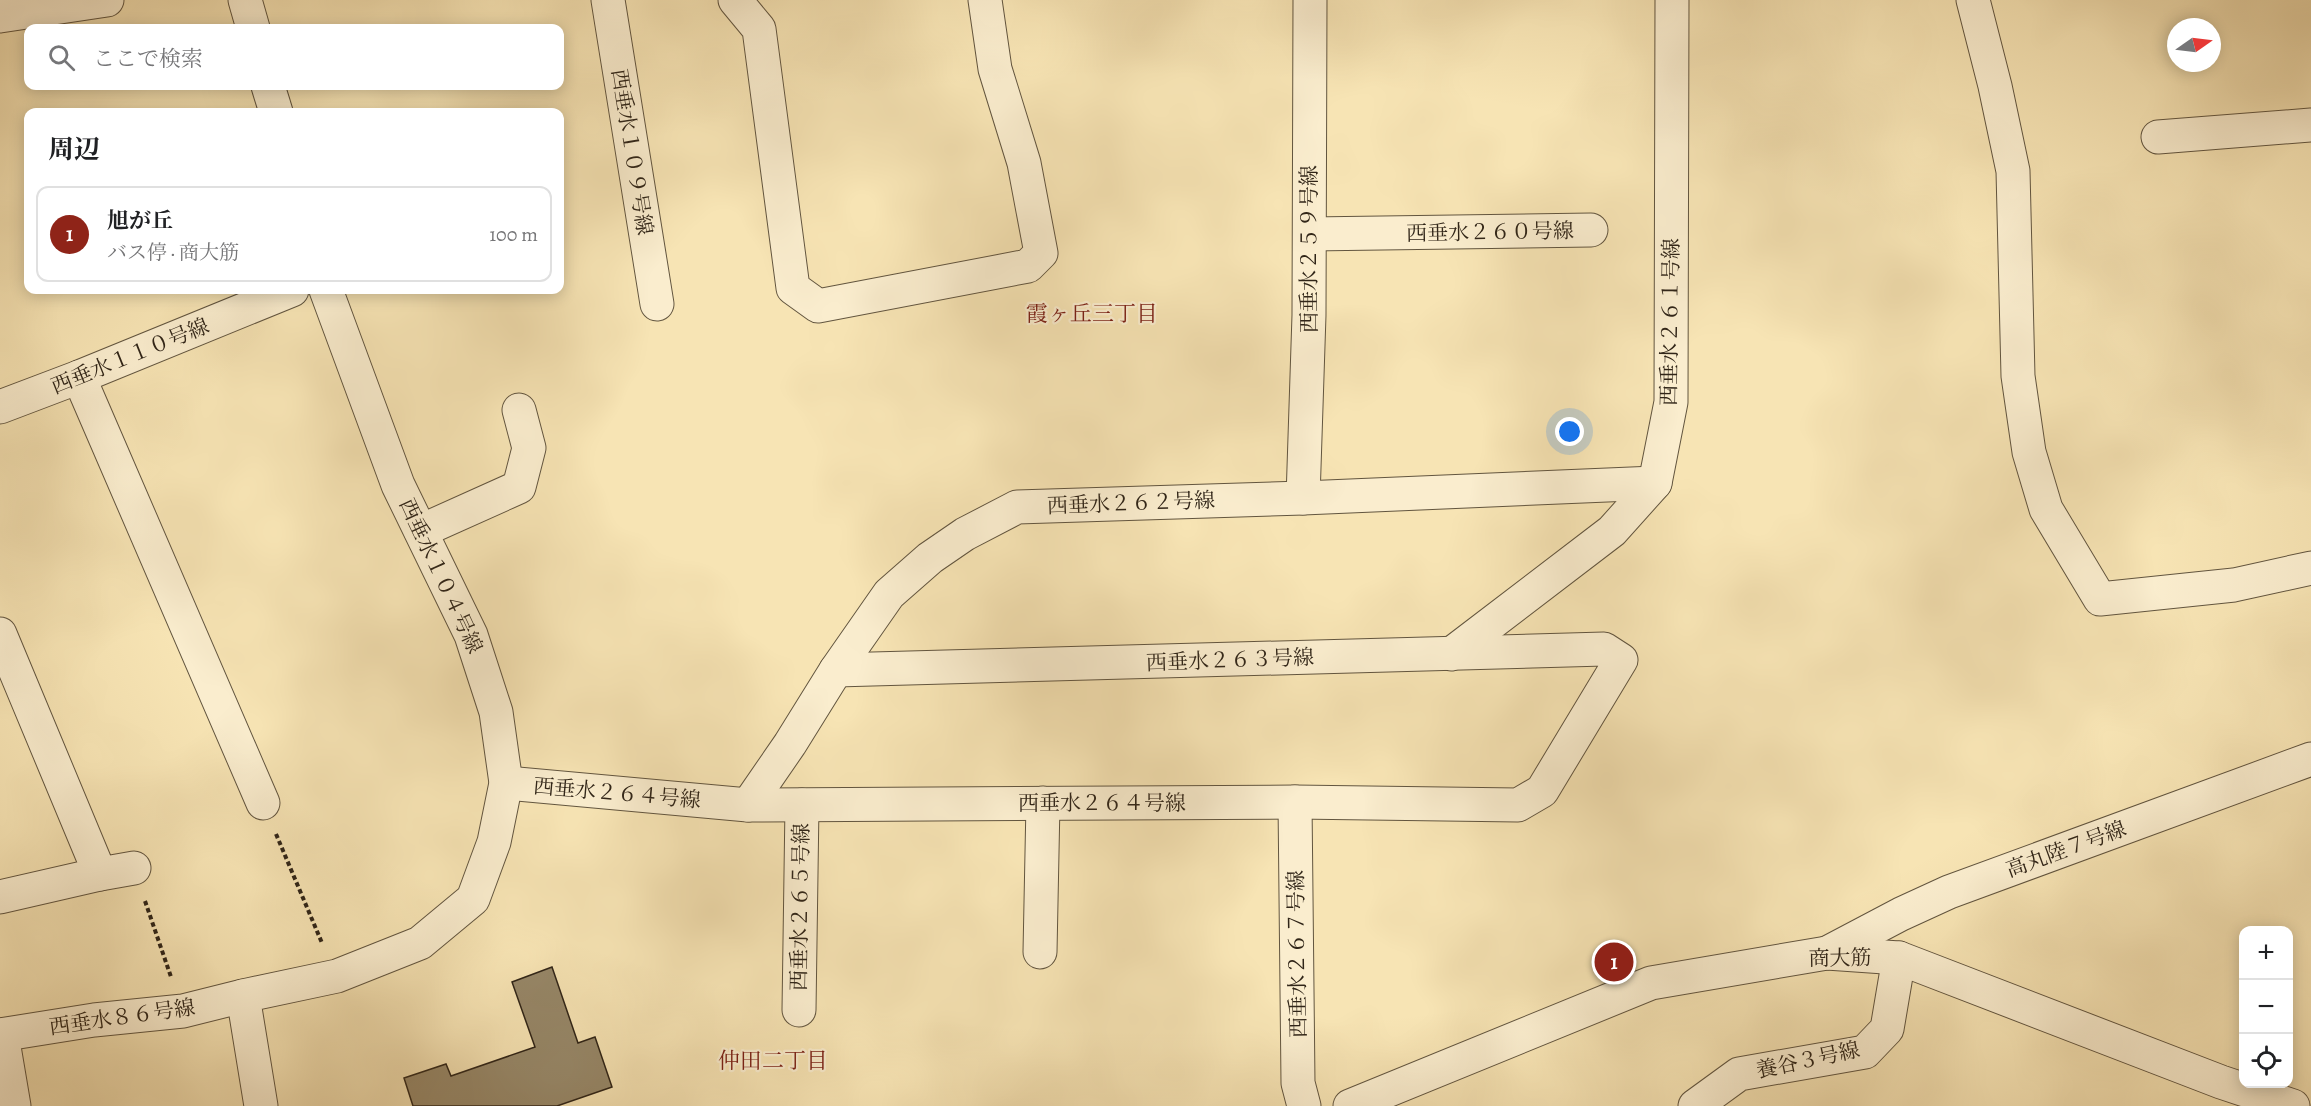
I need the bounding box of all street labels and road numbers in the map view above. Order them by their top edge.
street label: 西垂水１０９号線 [605,67,659,237]
street label: 西垂水２５９号線 [1295,165,1323,333]
street label: 西垂水２６０号線 [1406,217,1574,247]
street label: 西垂水２６１号線 [1655,238,1685,406]
street label: 西垂水１１０号線 [47,312,213,400]
street label: 西垂水２６２号線 [1047,486,1215,520]
street label: 西垂水１０４号線 [393,494,489,658]
street label: 西垂水２６３号線 [1146,643,1314,677]
street label: 西垂水２６４号線 [532,772,702,814]
street label: 西垂水２６４号線 [1018,789,1186,817]
street label: 高丸陸７号線 [2002,814,2130,884]
street label: 西垂水２６５号線 [785,823,815,991]
street label: 西垂水２６７号線 [1282,870,1312,1038]
street label: 商大筋 [1808,943,1872,973]
street label: 西垂水８６号線 [47,993,197,1041]
street label: 養谷３号線 [1754,1035,1862,1085]

